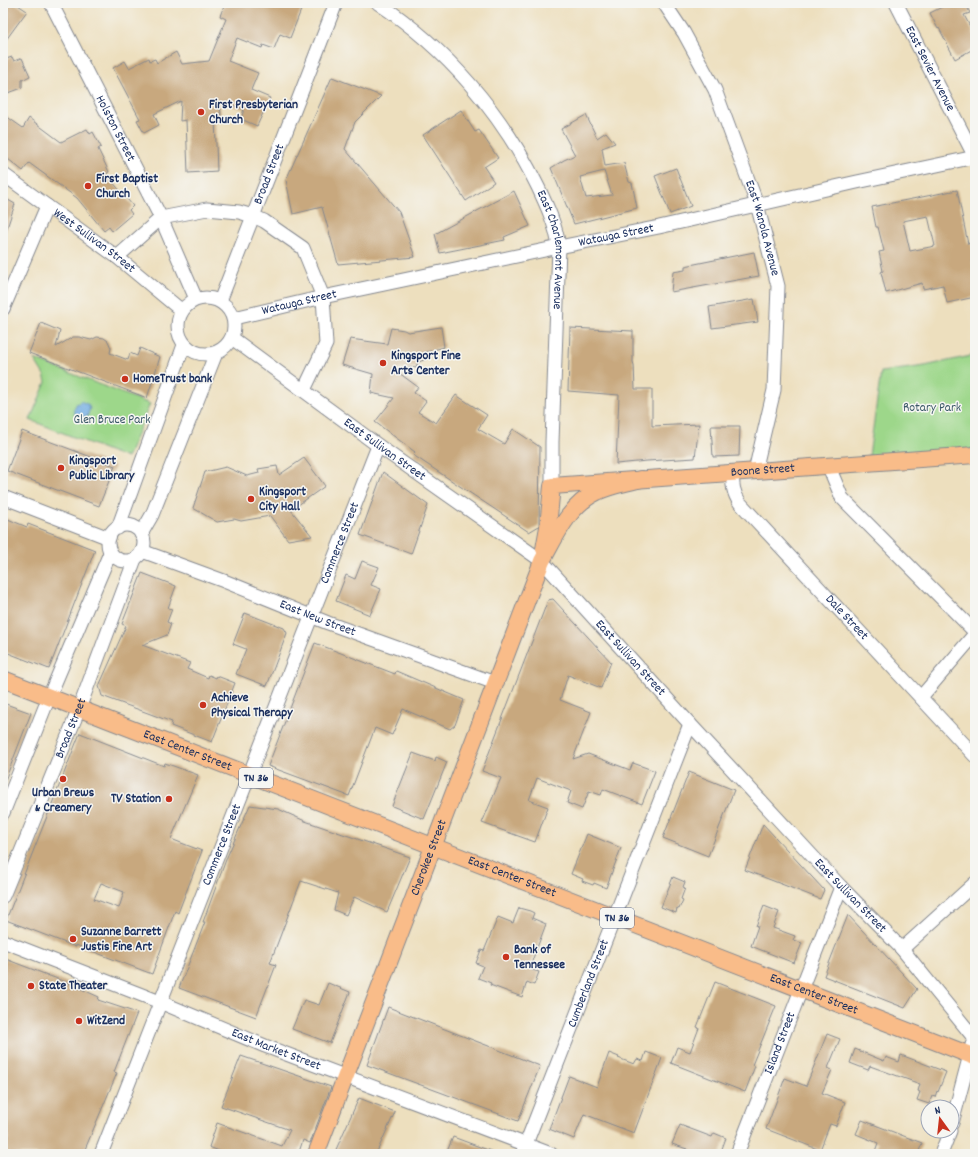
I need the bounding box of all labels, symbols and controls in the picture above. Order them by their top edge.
street label: East Sevier Avenue [900,23,960,115]
street label: Holston Street [90,92,140,165]
place label: First Presbyterian Church [209,96,298,130]
marker: First Presbyterian Church [196,107,206,117]
street label: Broad Street [249,141,290,207]
place label: First Baptist Church [96,170,158,204]
street label: East Wanola Avenue [740,178,785,278]
marker: First Baptist Church [83,181,93,191]
street label: East Charlemont Avenue [531,187,569,310]
street label: West Sullivan Street [49,204,140,278]
street label: Watauga Street [577,219,656,252]
street label: Watauga Street [260,285,339,321]
place label: Kingsport Fine Arts Center [391,347,461,381]
marker: Kingsport Fine Arts Center [378,358,388,368]
place label: HomeTrust bank [133,370,213,389]
marker: HomeTrust bank [120,374,130,384]
park label: Rotary Park [903,399,961,418]
park label: Glen Bruce Park [73,411,151,430]
street label: East Sullivan Street [339,413,430,486]
place label: Kingsport Public Library [69,452,135,486]
street label: Boone Street [730,459,796,482]
marker: Kingsport Public Library [56,463,66,473]
place label: Kingsport City Hall [259,483,306,517]
marker: Kingsport City Hall [246,494,256,504]
street label: Commerce Street [315,499,365,587]
street label: Dale Street [820,591,873,645]
street label: East New Street [276,595,358,642]
street label: East Sullivan Street [590,616,670,701]
place label: Achieve Physical Therapy [211,689,293,723]
street label: Broad Street [50,695,92,761]
marker: Achieve Physical Therapy [198,700,208,710]
street label: East Center Street [141,725,235,777]
road number: TN 36 [239,768,273,788]
marker: Urban Brews & Creamery [58,774,68,784]
place label: Urban Brews & Creamery [32,784,95,818]
place label: TV Station [111,790,161,809]
marker: TV Station [164,794,174,804]
street label: Commerce Street [197,801,247,888]
street label: Cherokee Street [406,817,452,899]
street label: East Center Street [465,851,559,903]
street label: East Sullivan Street [810,854,891,938]
road number: TN 36 [600,908,634,928]
place label: Suzanne Barrett Justis Fine Art [81,923,162,957]
marker: Suzanne Barrett Justis Fine Art [68,934,78,944]
street label: Cumberland Street [563,937,614,1030]
place label: Bank of Tennessee [514,941,565,975]
marker: Bank of Tennessee [501,952,511,962]
street label: East Center Street [767,969,861,1020]
place label: State Theater [39,977,109,996]
marker: State Theater [26,981,36,991]
street label: Island Street [759,1009,801,1077]
place label: WitZend [87,1012,125,1031]
marker: WitZend [74,1016,84,1026]
street label: East Market Street [229,1024,324,1076]
north arrow [920,1099,960,1139]
text: N [933,1103,943,1120]

